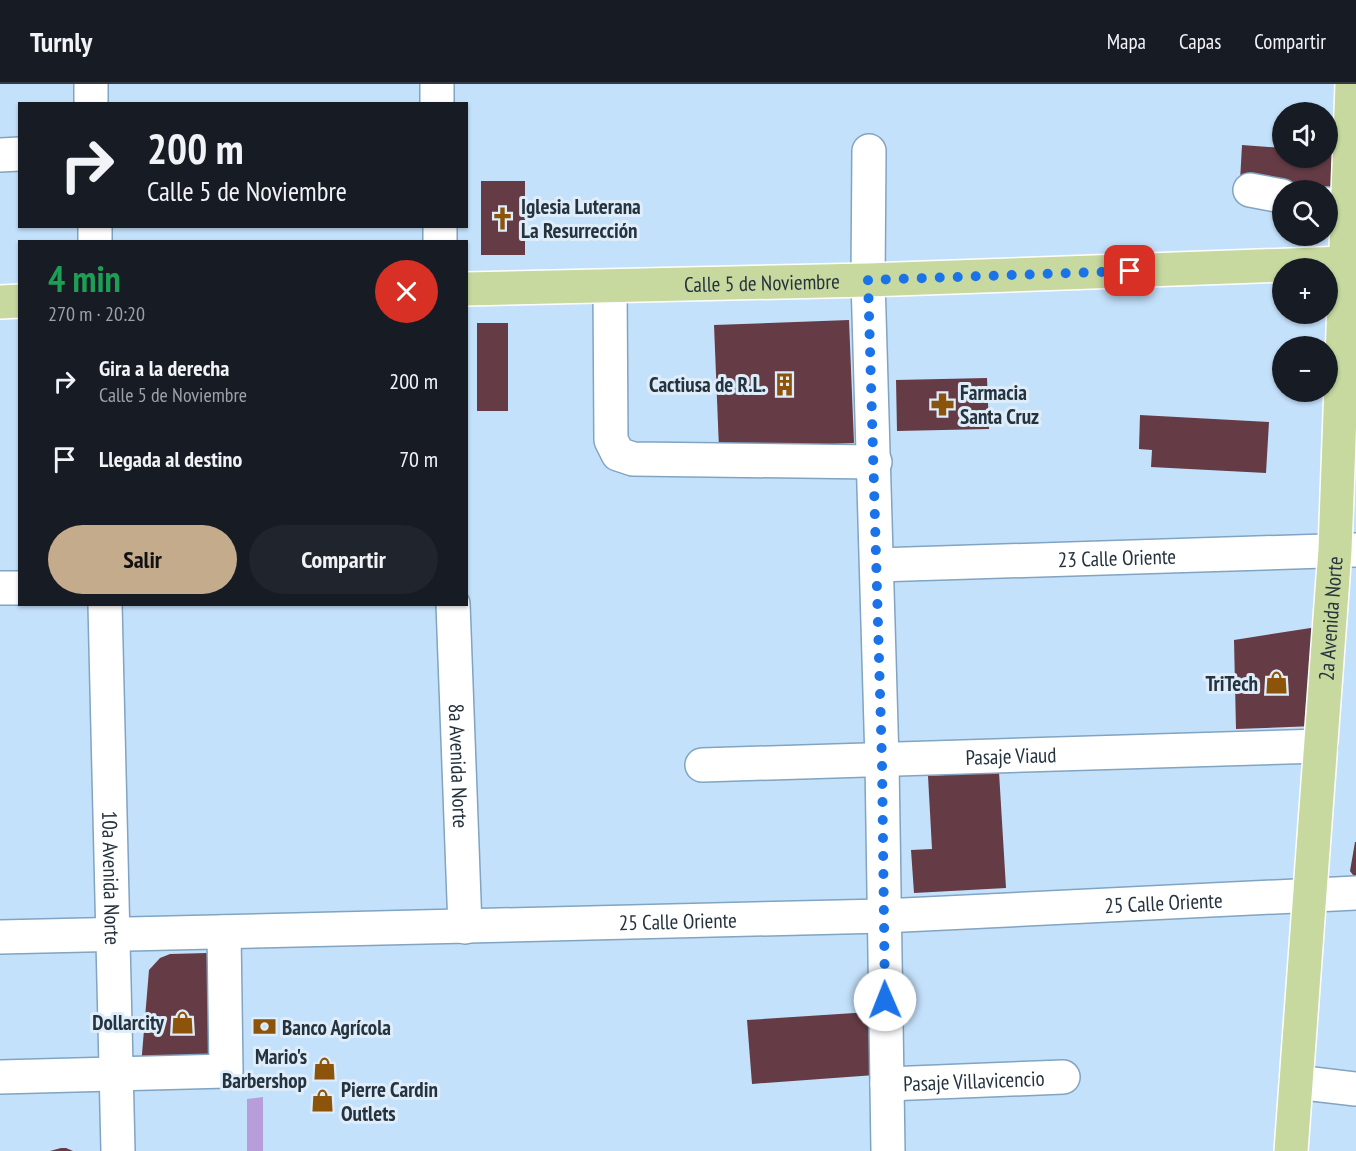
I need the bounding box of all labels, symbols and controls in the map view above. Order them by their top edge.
text: Turnly [30,23,92,60]
text: Mapa [1107,28,1146,55]
text: Capas [1179,28,1221,55]
text: Compartir [1254,28,1326,55]
map controls [1272,102,1338,402]
button: sound [1272,102,1338,168]
text: 200 m [147,121,244,176]
icon: right [48,126,126,204]
text: Calle 5 de Noviembre [147,174,347,208]
button: search [1272,180,1338,246]
place label: Iglesia Luterana La Resurrección [521,193,641,244]
church icon: Iglesia Luterana La Resurrección [490,205,516,231]
pin [1104,245,1155,296]
icon: arrive [1113,254,1146,287]
text: 4 min [48,255,121,302]
button: + [1272,258,1338,324]
button: close [375,260,438,323]
street label: Calle 5 de Noviembre [684,267,840,298]
text: 270 m · 20:20 [48,301,145,327]
button: − [1272,336,1338,402]
text: Gira a la derecha [99,354,229,382]
icon: right [48,365,81,398]
text: 200 m [389,367,438,395]
place label: Cactiusa de R.L. [649,371,766,398]
building icon: Cactiusa de R.L. [771,371,797,397]
place label: Farmacia Santa Cruz [960,379,1039,430]
text: Calle 5 de Noviembre [99,382,247,408]
pharmacy icon: Farmacia Santa Cruz [929,391,955,417]
icon: arrive [48,443,81,476]
text: Llegada al destino [99,445,242,473]
text: 70 m [399,445,438,473]
button: Salir [48,525,237,594]
button: Compartir [249,525,438,594]
street label: 23 Calle Oriente [1057,542,1176,573]
street label: 2a Avenida Norte [1312,555,1348,682]
place label: TriTech [1205,670,1258,697]
shop icon: TriTech [1263,670,1289,696]
street label: 8a Avenida Norte [443,703,475,829]
street label: Pasaje Viaud [965,741,1057,770]
street label: 10a Avenida Norte [96,811,127,945]
street label: 25 Calle Oriente [1104,886,1223,919]
street label: 25 Calle Oriente [618,906,737,936]
position arrow [853,968,917,1032]
place label: Dollarcity [92,1009,165,1036]
shop icon: Dollarcity [169,1009,195,1035]
bank icon: Banco Agrícola [251,1014,277,1040]
place label: Banco Agrícola [282,1014,391,1041]
place label: Mario's Barbershop [222,1043,307,1094]
shop icon: Mario's Barbershop [312,1055,338,1081]
street label: Pasaje Villavicencio [903,1064,1045,1097]
place label: Pierre Cardin Outlets [341,1076,438,1127]
shop icon: Pierre Cardin Outlets [310,1088,336,1114]

